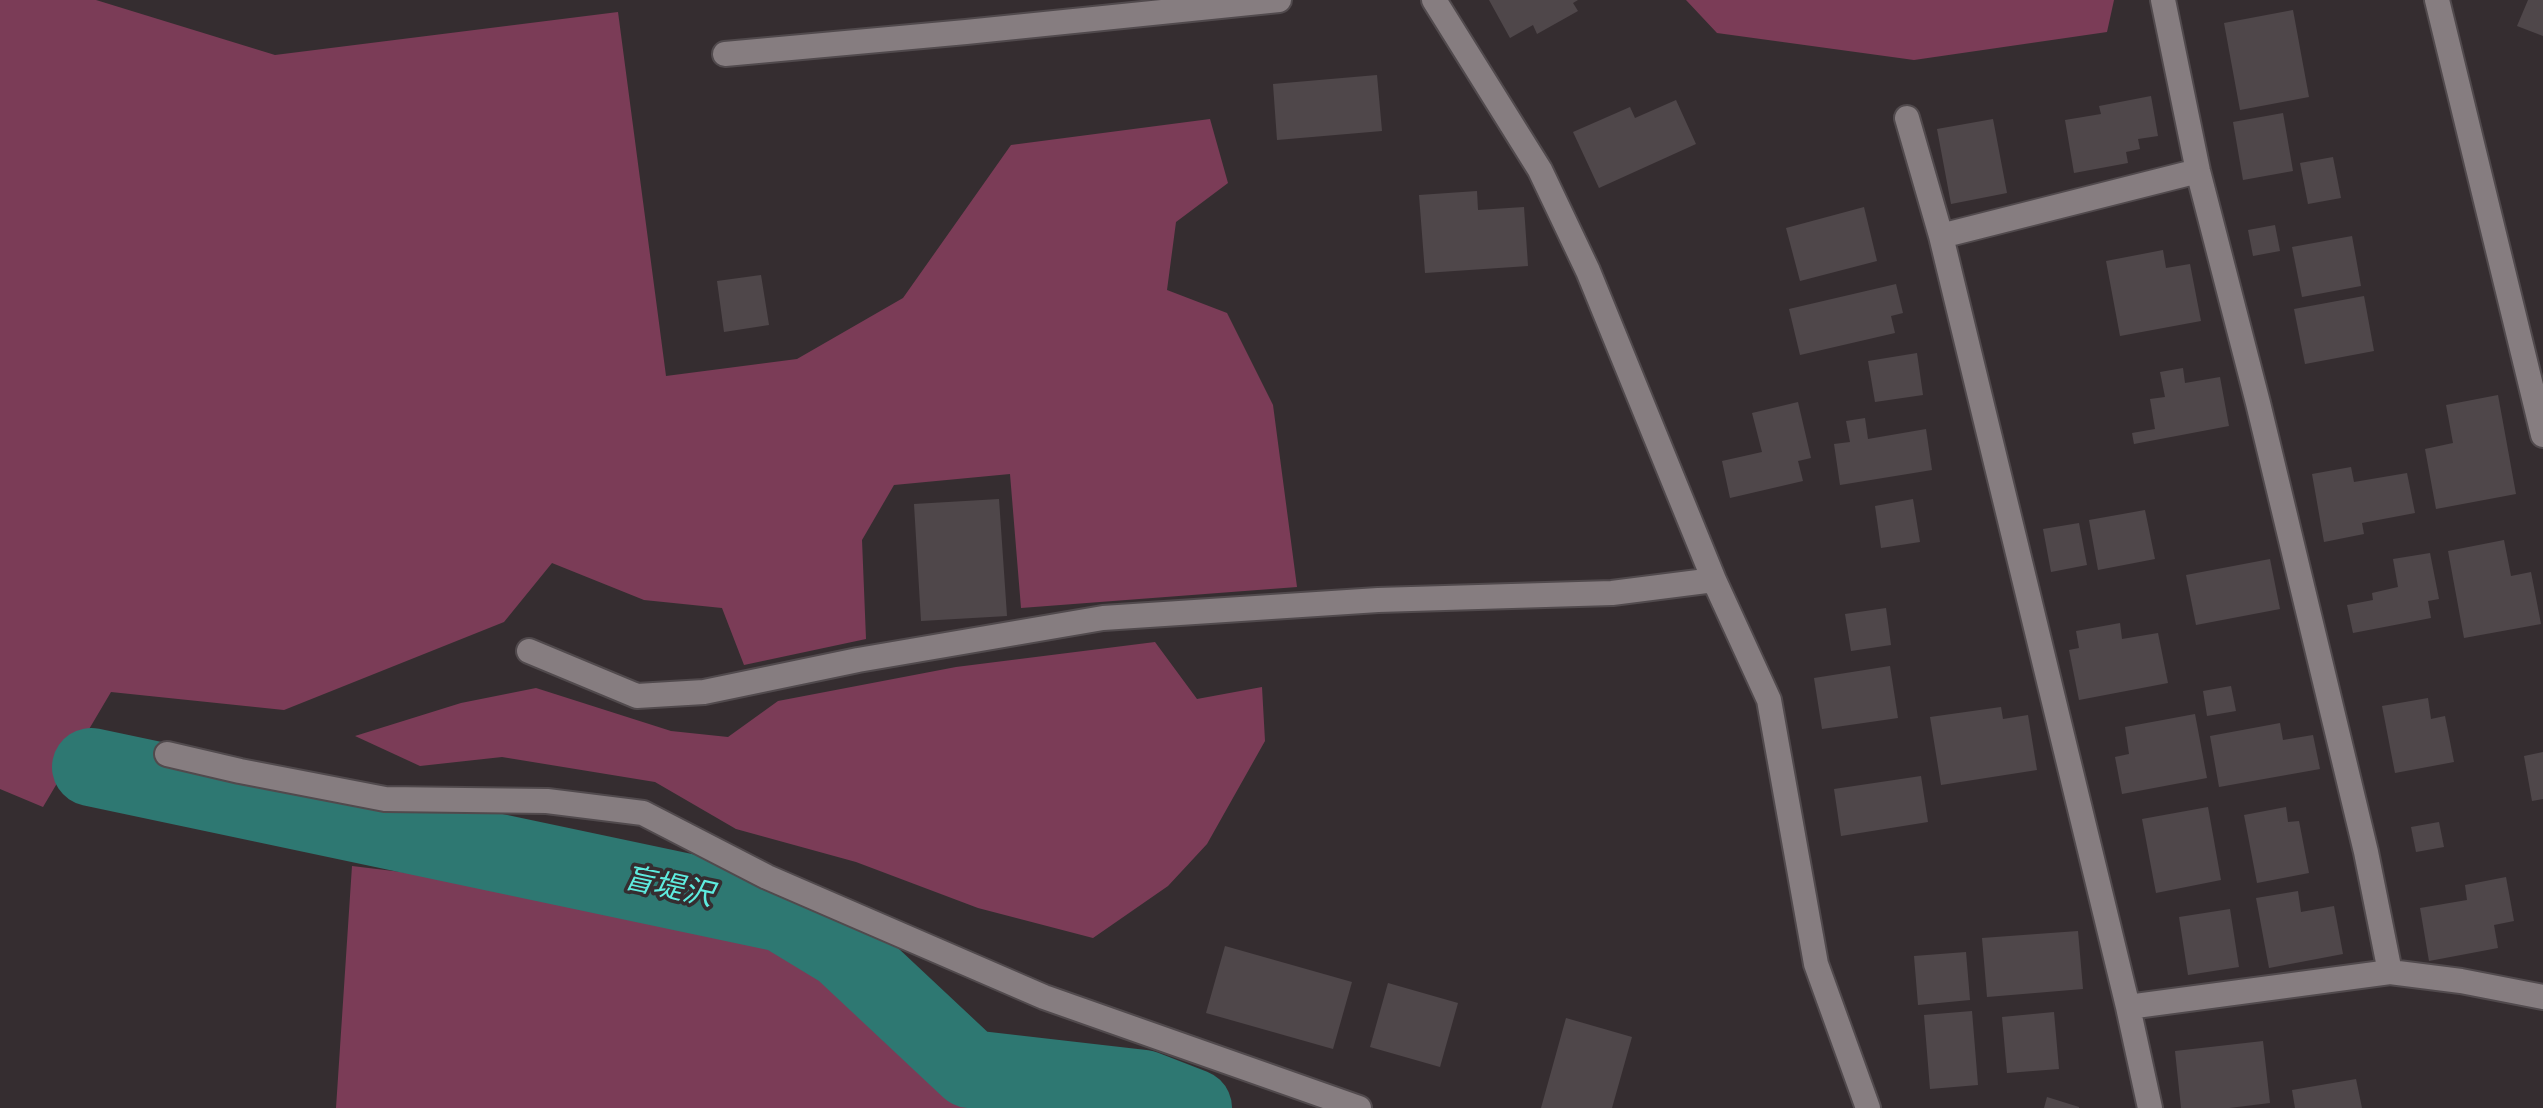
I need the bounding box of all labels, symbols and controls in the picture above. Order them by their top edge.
water label: 盲堤沢 [620,862,716,916]

